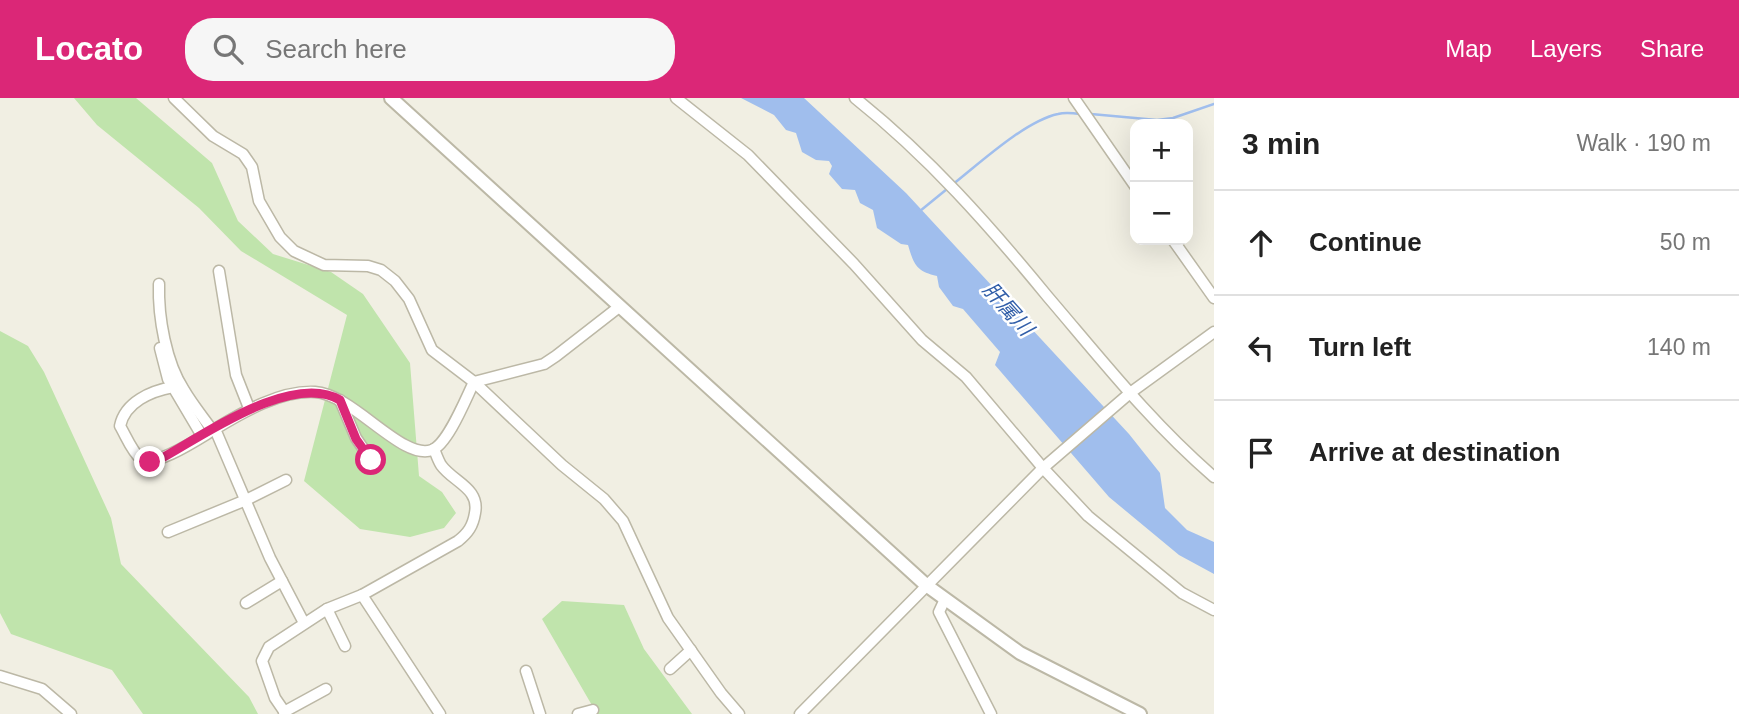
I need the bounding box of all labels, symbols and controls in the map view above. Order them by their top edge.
search box [185,18,675,81]
text: Locato [35,30,143,67]
icon: search [209,30,247,68]
text: Search here [265,34,407,64]
text: Map [1445,35,1492,62]
text: Layers [1530,35,1602,62]
text: Share [1640,35,1704,62]
map controls [1130,119,1193,245]
button: + [1130,119,1193,182]
text: 3 min [1242,127,1320,160]
text: Walk · 190 m [1576,130,1711,156]
button: − [1130,182,1193,245]
icon: ahead [1242,224,1280,262]
text: Continue [1309,227,1422,257]
text: 50 m [1660,229,1711,255]
water label: 肝属川 [979,278,1039,341]
icon: left [1242,329,1280,367]
text: Turn left [1309,332,1411,362]
text: 140 m [1647,334,1711,360]
icon: arrive [1242,434,1280,472]
text: Arrive at destination [1309,437,1560,467]
route start [355,444,386,475]
route end [134,446,165,477]

